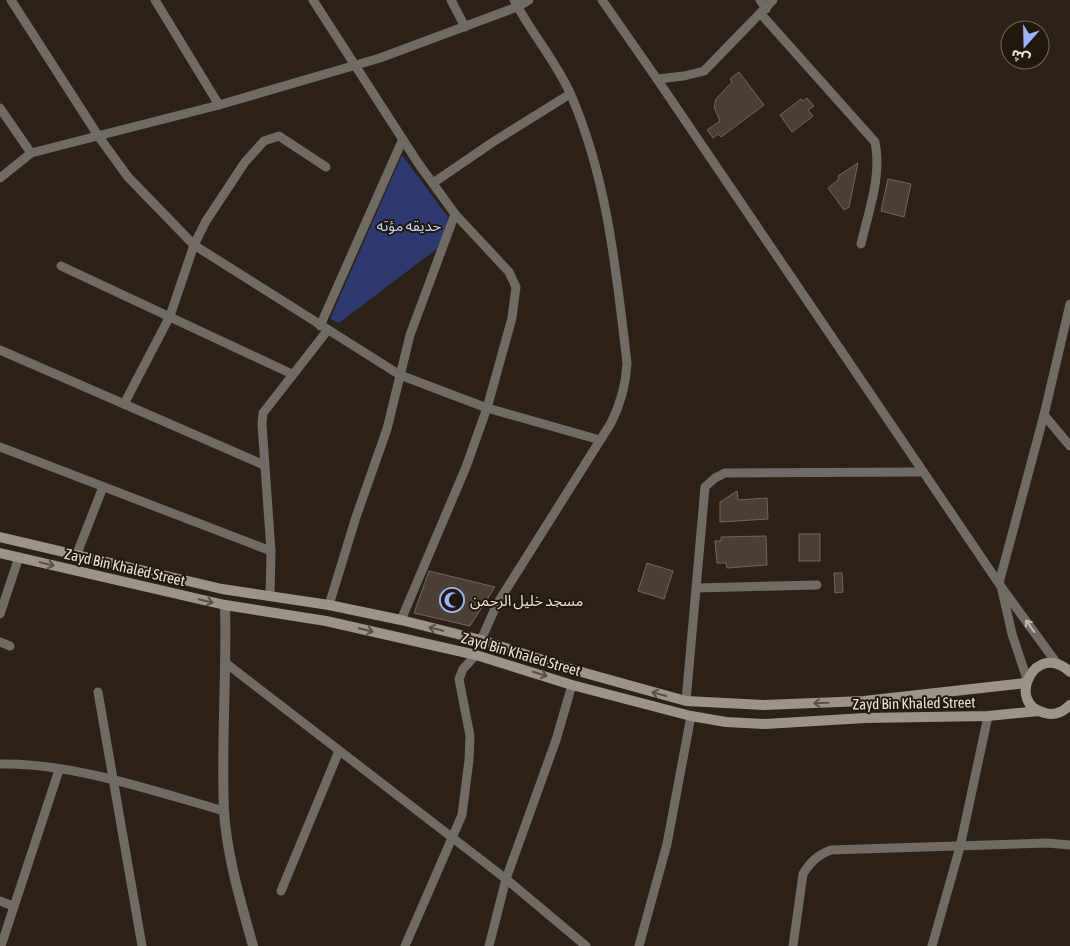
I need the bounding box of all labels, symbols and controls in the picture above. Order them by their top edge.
north arrow [1000,20,1050,70]
text: ش [1009,46,1032,68]
park label: حديقه مؤته [377,217,442,235]
street label: Zayd Bin Khaled Street [63,545,187,589]
one-way arrow [39,560,55,569]
mosque icon: مسجد خليل الرحمن [439,587,465,613]
place label: مسجد خليل الرحمن [470,592,583,610]
one-way arrow [197,597,213,606]
one-way arrow [1025,619,1035,633]
one-way arrow [429,623,445,633]
one-way arrow [357,626,373,635]
street label: Zayd Bin Khaled Street [460,629,582,679]
one-way arrow [531,670,547,680]
one-way arrow [652,689,668,698]
street label: Zayd Bin Khaled Street [852,693,976,713]
one-way arrow [813,698,829,707]

